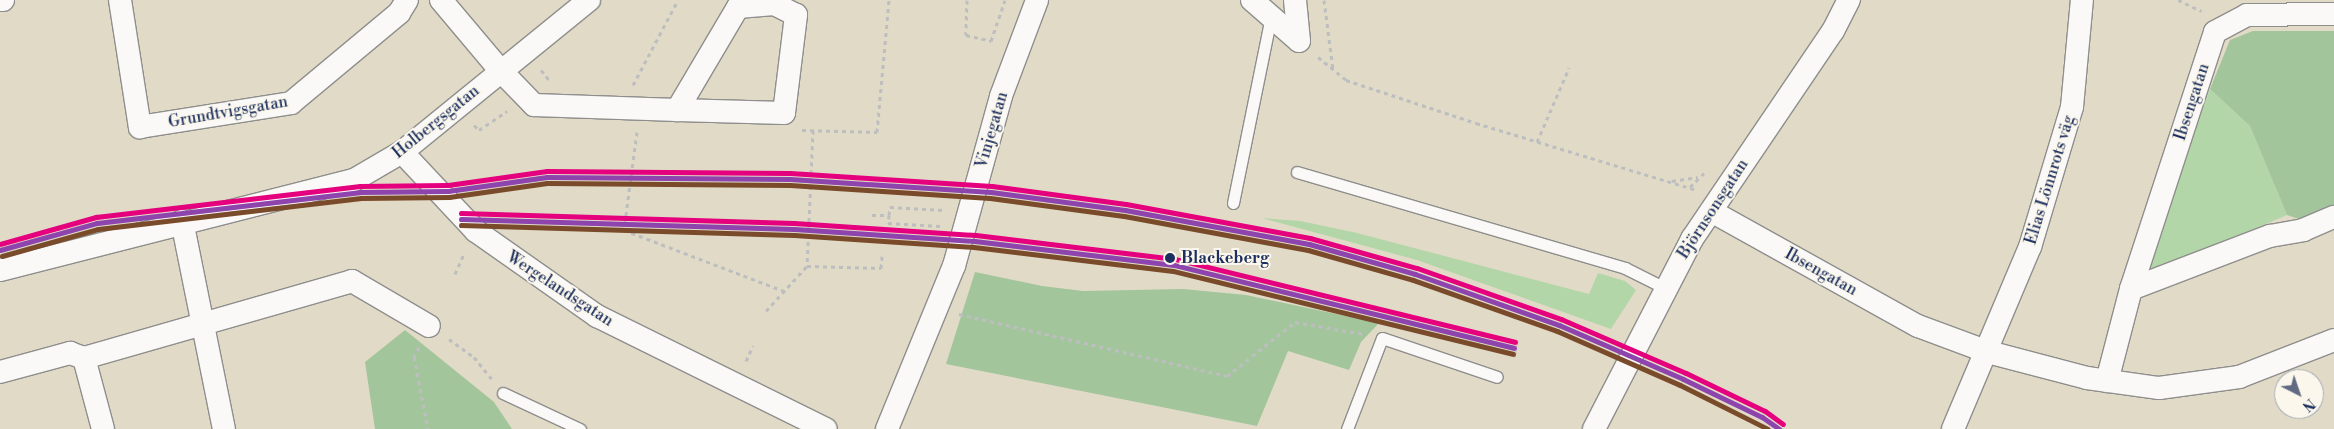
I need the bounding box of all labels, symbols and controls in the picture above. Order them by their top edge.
street label: Ibsengatan [2171,61,2213,143]
street label: Holbergsgatan [389,81,483,163]
street label: Vinjegatan [972,90,1012,170]
street label: Grundtvigsgatan [167,92,289,132]
street label: Elias Lönnrots väg [2021,113,2079,247]
street label: Björnsonsgatan [1674,156,1752,262]
street label: Ibsengatan [1781,244,1861,300]
street label: Wergelandsgatan [503,247,617,331]
place label: Blackeberg [1181,248,1269,268]
marker: Blackeberg [1163,251,1177,265]
north arrow [2274,369,2324,419]
text: N [2298,394,2318,415]

